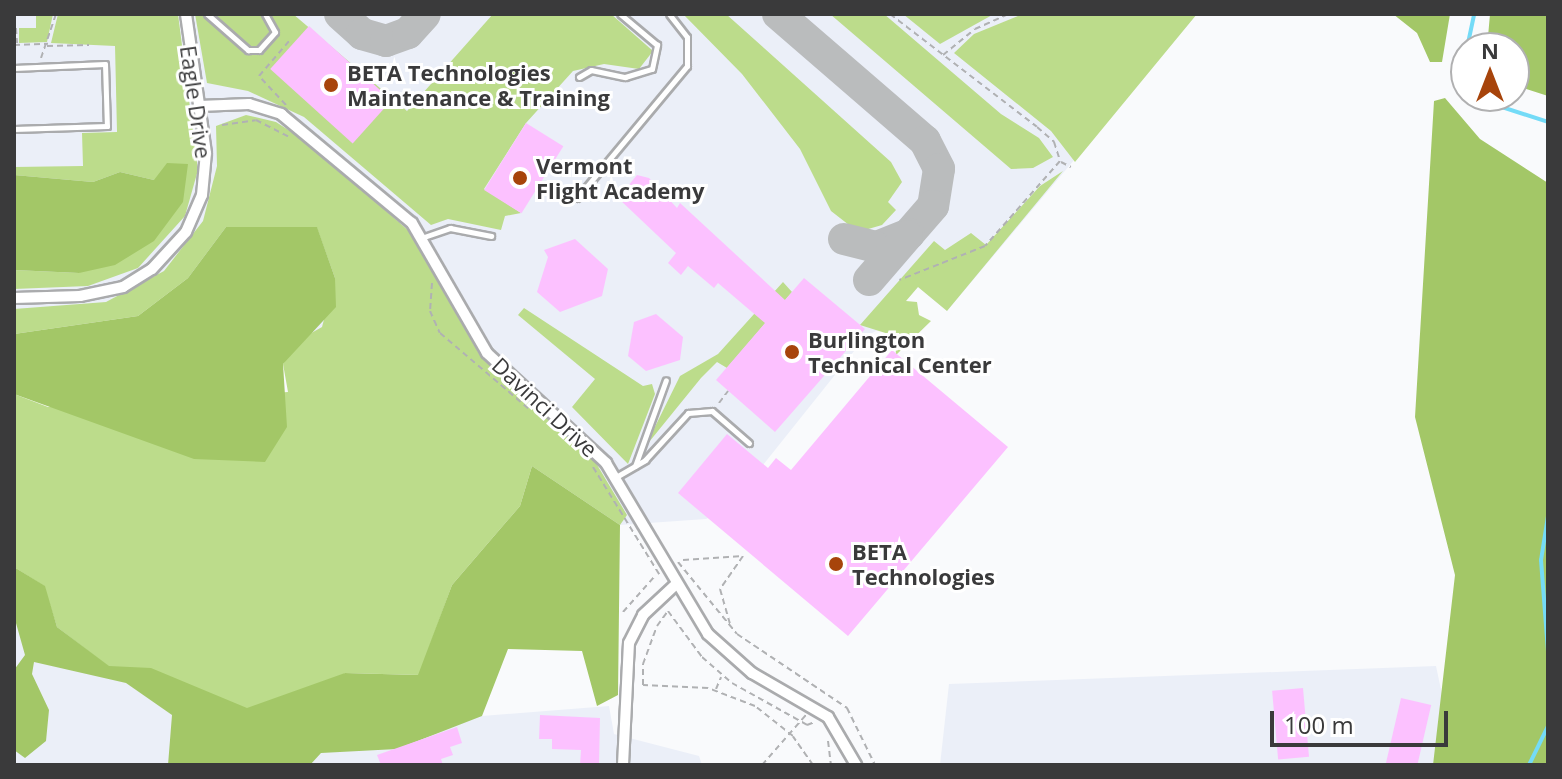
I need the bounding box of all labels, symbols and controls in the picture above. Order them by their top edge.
north arrow [1450,32,1530,112]
text: N [1481,35,1499,65]
street label: Eagle Drive [175,44,217,160]
place label: BETA Technologies Maintenance & Training [347,59,610,110]
marker: BETA Technologies Maintenance & Training [322,76,340,94]
place label: Vermont Flight Academy [536,152,704,204]
marker: Vermont Flight Academy [511,169,529,187]
place label: Burlington Technical Center [808,326,992,378]
marker: Burlington Technical Center [783,343,801,361]
street label: Davinci Drive [487,352,603,462]
place label: BETA Technologies [852,538,995,590]
marker: BETA Technologies [827,555,845,573]
scale bar [1274,695,1452,745]
text: 100 m [1284,708,1354,741]

